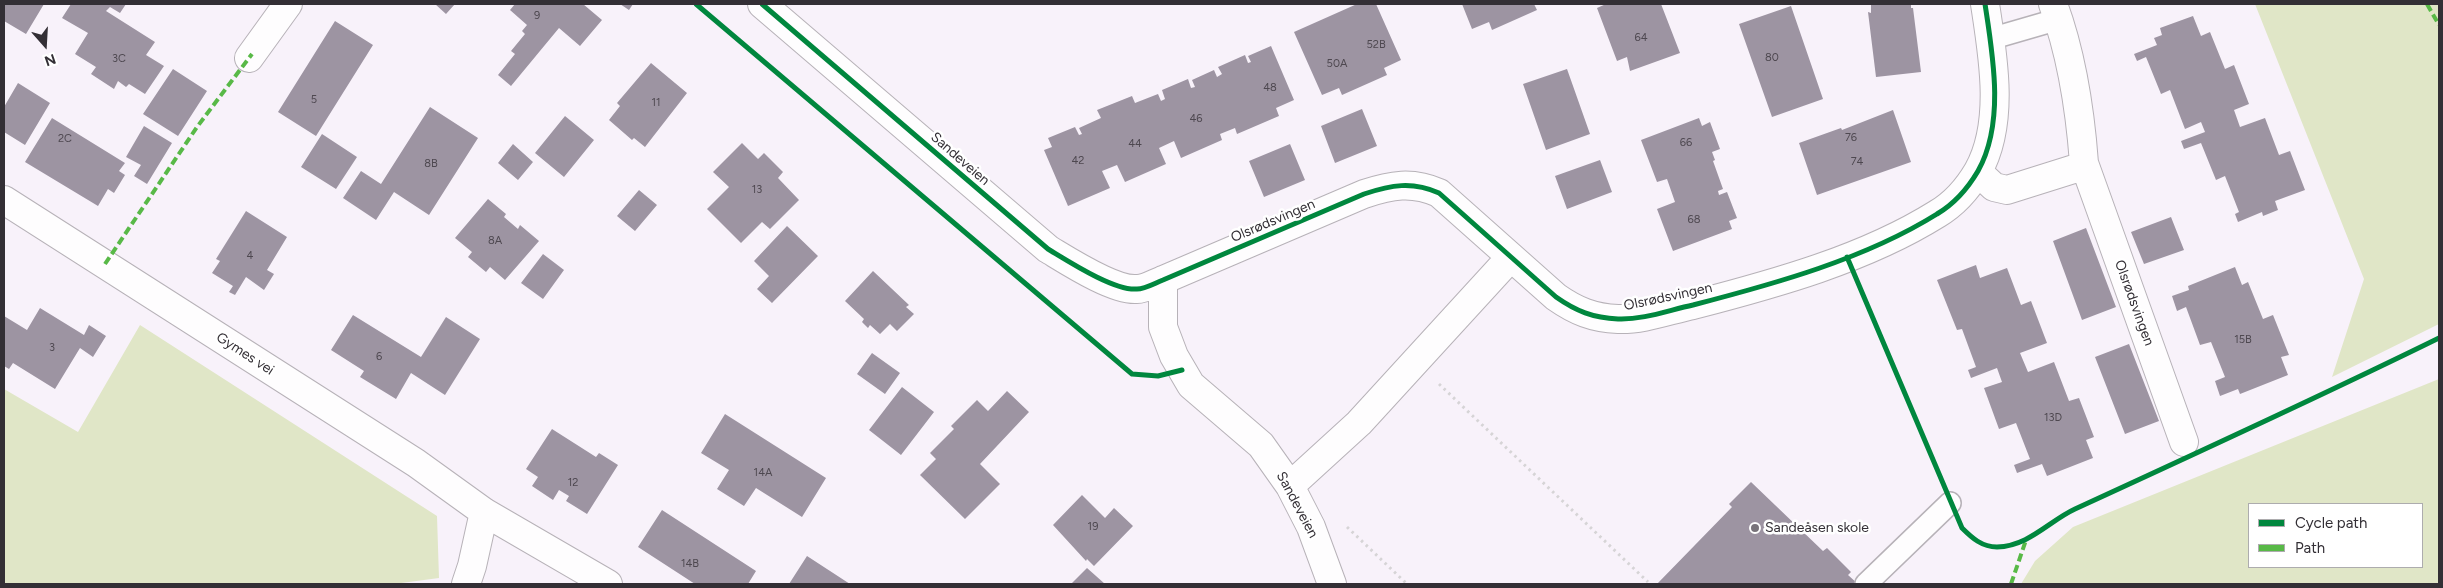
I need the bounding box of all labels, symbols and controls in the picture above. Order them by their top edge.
house number: 9 [534,9,540,23]
north arrow [20,20,70,70]
house number: 64 [1634,31,1648,45]
house number: 52B [1366,38,1386,52]
text: N [42,50,58,69]
house number: 80 [1765,51,1779,65]
house number: 3C [112,52,126,66]
house number: 50A [1327,57,1347,71]
house number: 48 [1263,81,1277,95]
house number: 5 [311,93,317,107]
house number: 11 [651,96,661,110]
house number: 46 [1189,112,1203,126]
street label: Sandeveien [927,129,993,189]
house number: 76 [1845,131,1857,145]
house number: 2C [58,132,72,146]
house number: 66 [1680,136,1692,150]
house number: 44 [1128,137,1142,151]
house number: 42 [1072,154,1084,168]
house number: 74 [1851,155,1863,169]
house number: 8B [424,157,438,171]
house number: 13 [752,183,762,197]
street label: Olsrødsvingen [1228,196,1318,246]
house number: 68 [1688,213,1700,227]
house number: 8A [488,234,502,248]
house number: 4 [247,249,253,263]
street label: Olsrødsvingen [2111,258,2157,348]
street label: Olsrødsvingen [1622,279,1714,315]
street label: Gymes vei [213,329,277,379]
house number: 15B [2234,333,2252,347]
house number: 3 [49,341,55,355]
house number: 6 [376,350,382,364]
house number: 13D [2044,411,2062,425]
house number: 14A [754,466,772,480]
street label: Sandeveien [1273,469,1321,541]
house number: 12 [568,476,578,490]
legend [2248,503,2423,568]
text: Cycle path [2295,514,2367,532]
house number: 19 [1088,520,1098,534]
place label: Sandeåsen skole [1765,520,1869,536]
marker: Sandeåsen skole [1749,522,1761,534]
text: Path [2295,539,2325,557]
house number: 14B [681,557,699,571]

